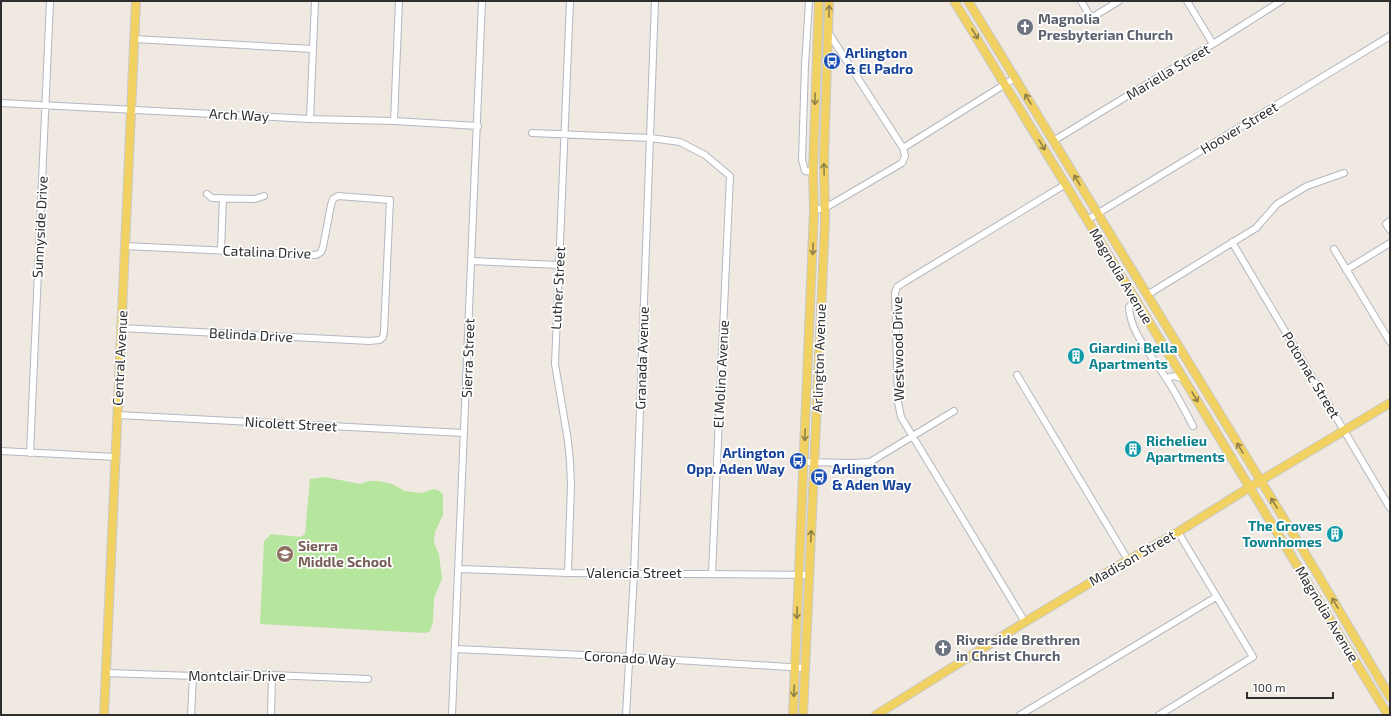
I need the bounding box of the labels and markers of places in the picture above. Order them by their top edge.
place label: Magnolia Presbyterian Church [1038,10,1173,43]
church icon: Magnolia Presbyterian Church [1015,17,1035,37]
place label: Arlington & El Padro [845,44,913,77]
bus stop icon: Arlington & El Padro [822,51,842,71]
place label: Giardini Bella Apartments [1089,339,1177,372]
building icon: Giardini Bella Apartments [1066,346,1086,366]
place label: Richelieu Apartments [1146,432,1225,465]
building icon: Richelieu Apartments [1123,439,1143,459]
place label: Arlington Opp. Aden Way [686,444,785,477]
bus stop icon: Arlington Opp. Aden Way [788,451,808,471]
place label: Arlington & Aden Way [832,460,912,493]
bus stop icon: Arlington & Aden Way [809,467,829,487]
place label: The Groves Townhomes [1242,517,1322,550]
building icon: The Groves Townhomes [1325,524,1345,544]
place label: Sierra Middle School [298,537,392,570]
school or university icon: Sierra Middle School [275,544,295,564]
place label: Riverside Brethren in Christ Church [956,631,1080,664]
church icon: Riverside Brethren in Christ Church [933,638,953,658]

